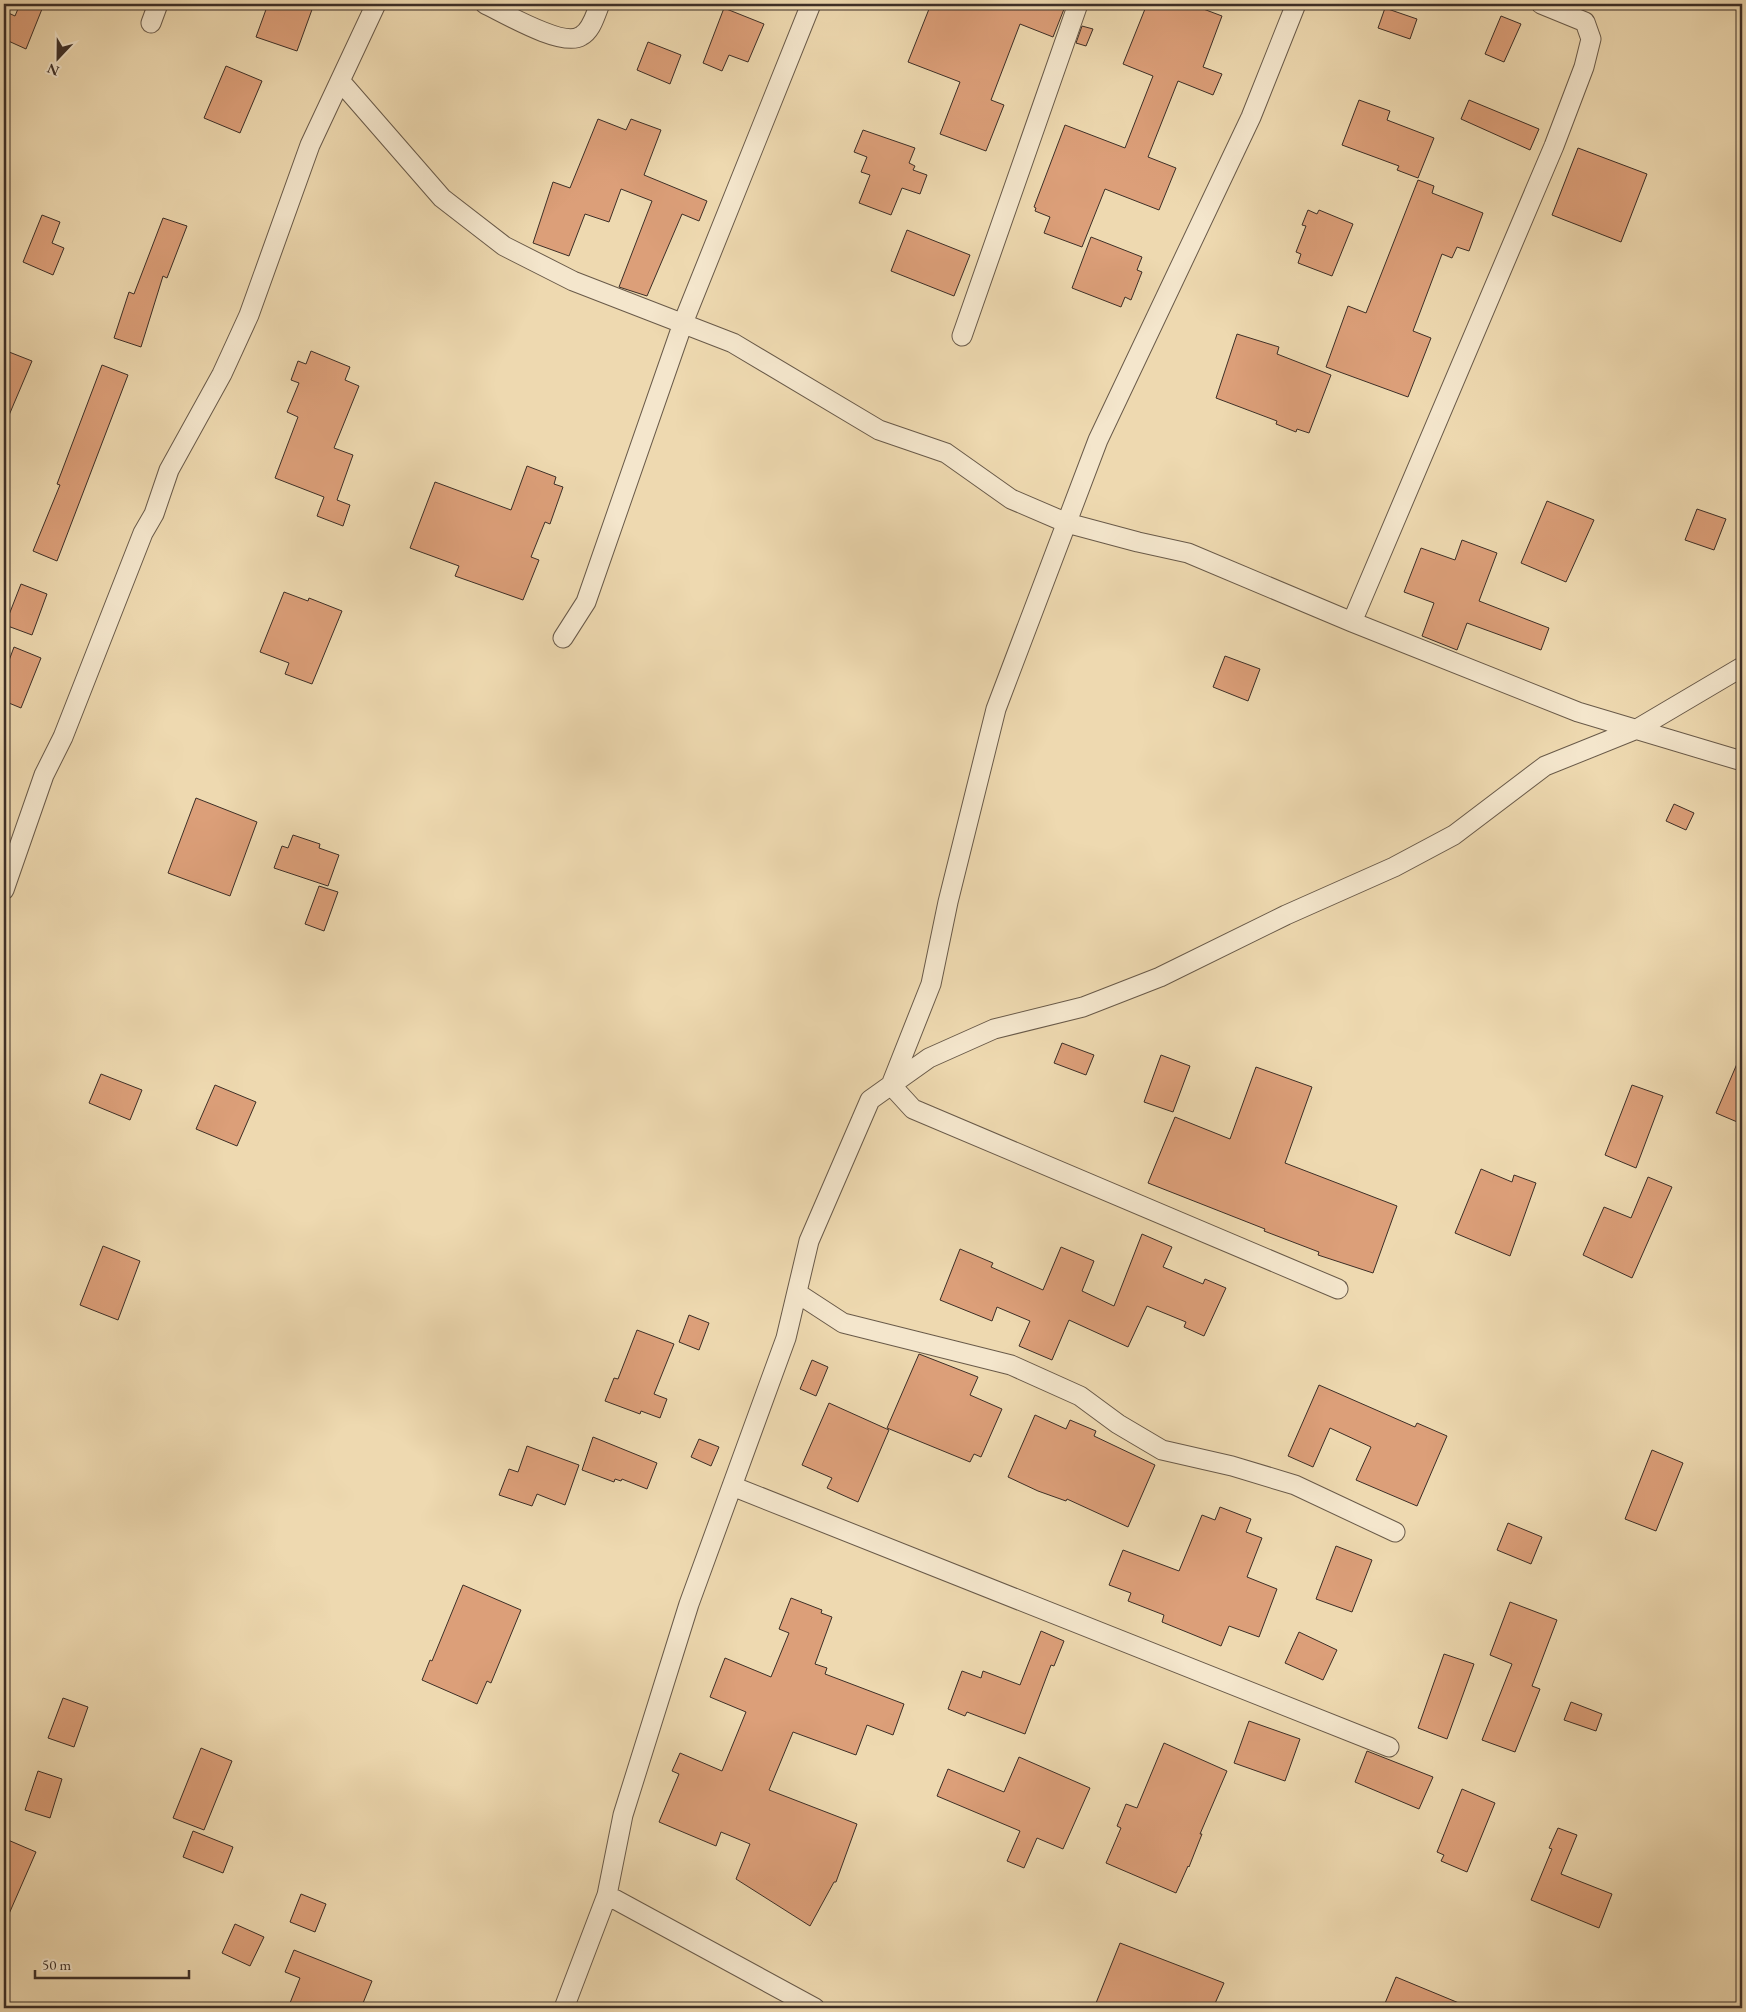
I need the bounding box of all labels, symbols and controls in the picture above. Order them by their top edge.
north arrow [32,32,82,82]
text: N [44,59,62,81]
scale bar [35,1947,189,1979]
text: 50 m [42,1955,71,1974]

